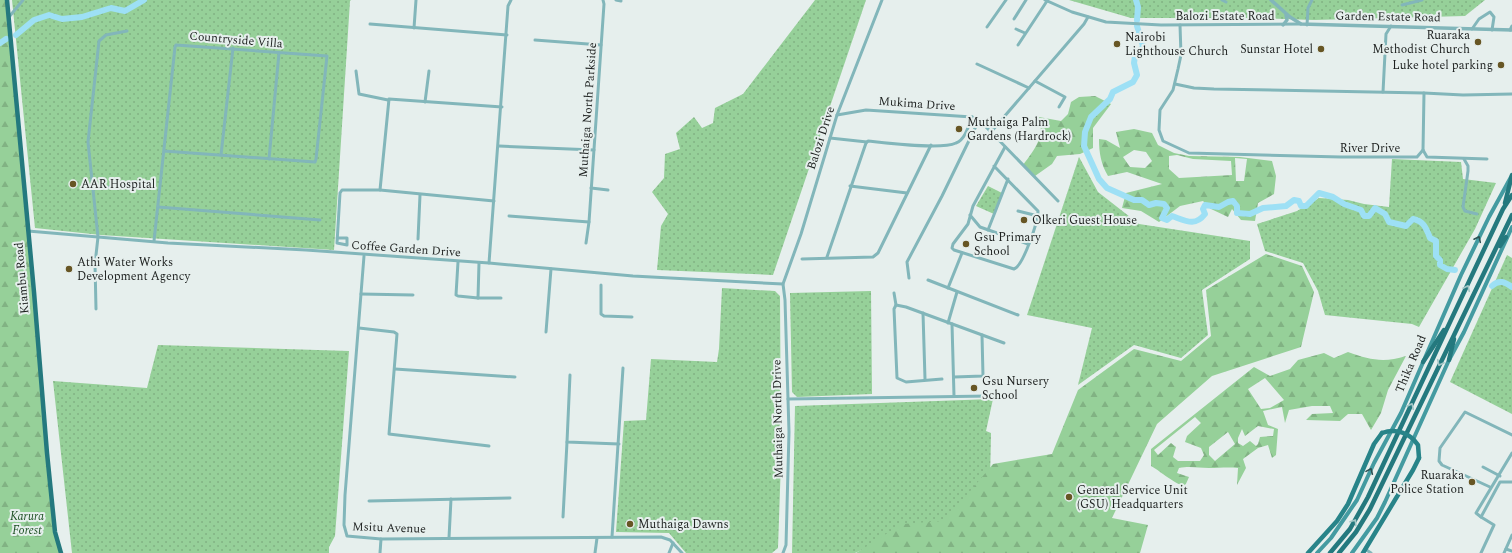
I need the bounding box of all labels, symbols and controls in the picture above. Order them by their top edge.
street label: Balozi Estate Road [1175,7,1275,26]
street label: Garden Estate Road [1335,7,1441,27]
street label: Countryside Villa [188,26,284,54]
place label: Ruaraka Methodist Church [1372,26,1470,59]
place label: Nairobi Lighthouse Church [1125,28,1228,61]
marker: Ruaraka Methodist Church [1473,37,1483,47]
marker: Nairobi Lighthouse Church [1112,39,1122,49]
place label: Sunstar Hotel [1240,40,1313,59]
street label: Muthaiga North Parkside [574,42,602,178]
marker: Sunstar Hotel [1316,44,1326,54]
place label: Luke hotel parking [1392,56,1493,75]
marker: Luke hotel parking [1496,60,1506,70]
street label: Mukima Drive [878,92,956,116]
street label: Balozi Drive [802,104,840,172]
place label: Muthaiga Palm Gardens (Hardrock) [967,113,1071,146]
marker: Muthaiga Palm Gardens (Hardrock) [954,124,964,134]
street label: River Drive [1340,139,1400,158]
place label: AAR Hospital [81,175,155,194]
marker: AAR Hospital [68,179,78,189]
place label: Olkeri Guest House [1032,211,1137,230]
marker: Olkeri Guest House [1019,215,1029,225]
place label: Gsu Primary School [974,228,1042,261]
one-way arrow [1474,235,1481,243]
street label: Coffee Garden Drive [351,236,462,262]
marker: Gsu Primary School [961,239,971,249]
street label: Kiambu Road [9,241,35,315]
place label: Athi Water Works Development Agency [77,253,192,286]
marker: Athi Water Works Development Agency [64,264,74,274]
one-way arrow [1462,285,1470,293]
street label: Thika Road [1390,332,1432,396]
street label: Muthaiga North Drive [767,359,789,479]
one-way arrow [1437,359,1444,367]
place label: Gsu Nursery School [982,372,1050,405]
marker: Gsu Nursery School [969,383,979,393]
one-way arrow [1406,402,1414,410]
place label: Ruaraka Police Station [1390,466,1464,499]
one-way arrow [1366,467,1374,474]
marker: Ruaraka Police Station [1467,477,1477,487]
place label: General Service Unit (GSU) Headquarters [1077,481,1188,514]
marker: General Service Unit (GSU) Headquarters [1064,492,1074,502]
park label: Karura Forest [10,507,44,540]
place label: Muthaiga Dawns [638,515,729,534]
street label: Msitu Avenue [352,517,427,539]
marker: Muthaiga Dawns [625,519,635,529]
one-way arrow [1349,520,1356,527]

